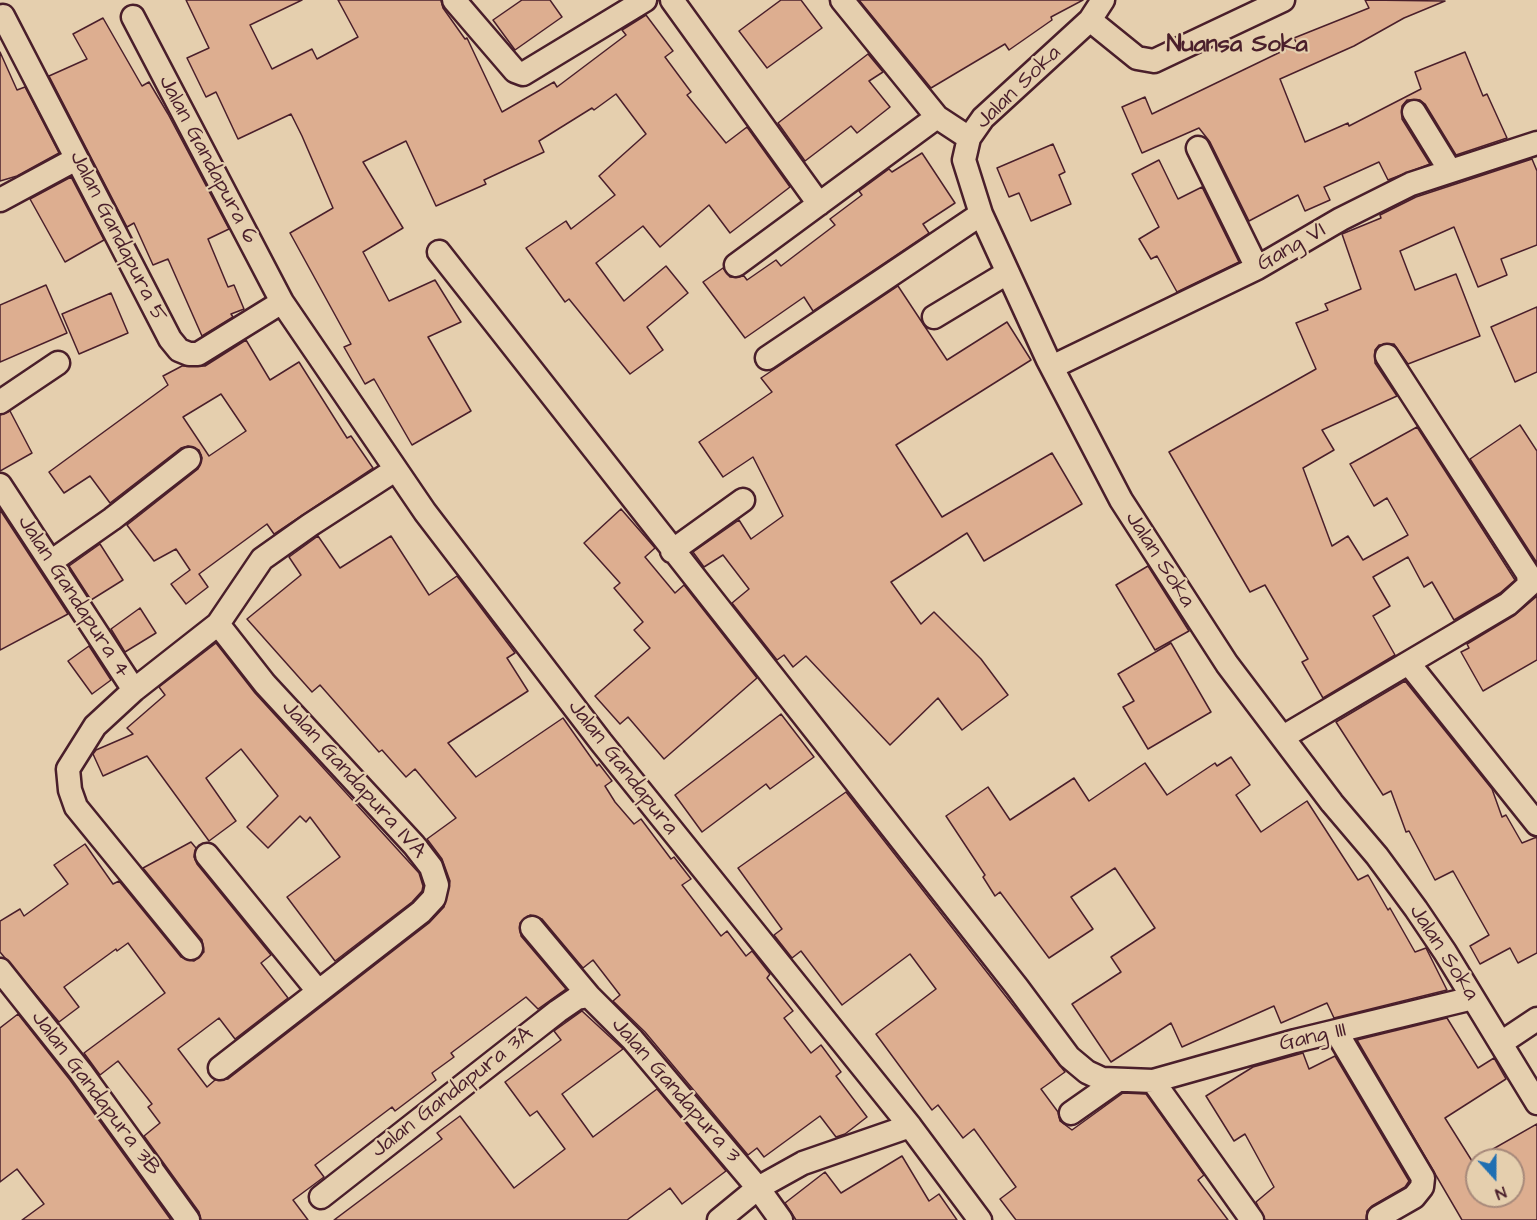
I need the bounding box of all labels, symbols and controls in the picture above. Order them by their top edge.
district label: Nuansa Soka [1166,32,1308,60]
street label: Jalan Soka [971,41,1067,135]
street label: Jalan Gandapura 6 [152,71,262,249]
street label: Jalan Gandapura 5 [62,147,172,327]
street label: Gang VI [1253,218,1331,278]
street label: Jalan Soka [1118,507,1200,613]
street label: Jalan Gandapura 4 [11,511,135,683]
street label: Jalan Gandapura IVA [275,695,431,865]
street label: Jalan Gandapura [561,695,683,841]
street label: Jalan Soka [1402,900,1484,1006]
street label: Jalan Gandapura 3B [24,1006,166,1182]
street label: Jalan Gandapura 3 [605,1013,745,1169]
street label: Gang III [1277,1018,1349,1058]
street label: Jalan Gandapura 3A [367,1022,539,1164]
north arrow [1465,1148,1525,1208]
text: N [1492,1181,1509,1205]

